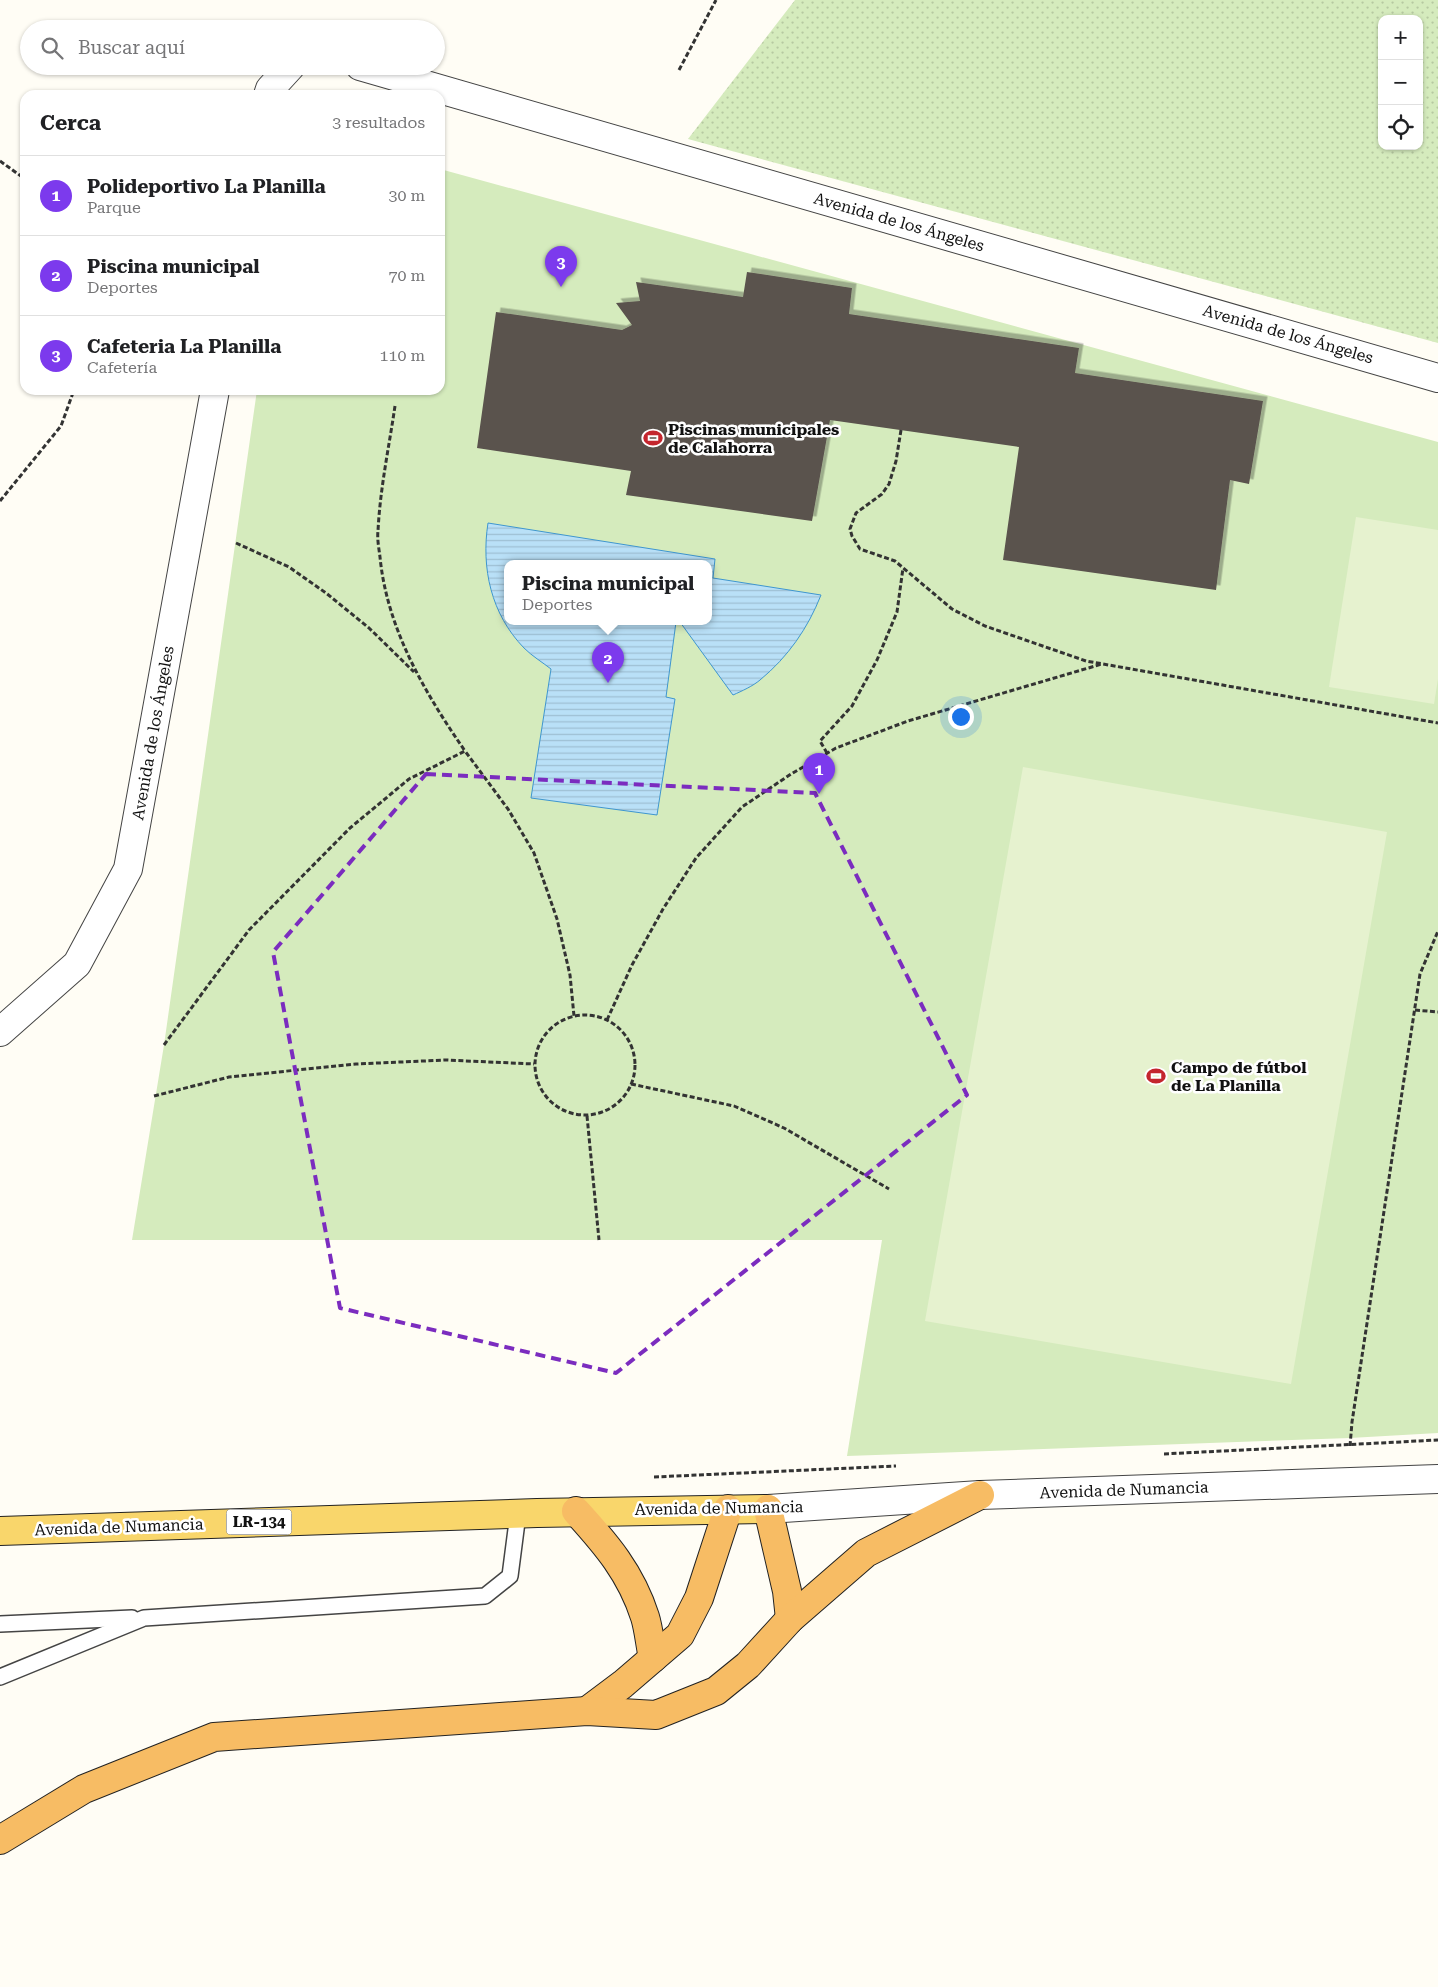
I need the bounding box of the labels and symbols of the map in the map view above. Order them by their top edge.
street label: Avenida de los Ángeles [812,189,987,256]
pin: 3 [545,246,577,287]
street label: Avenida de los Ángeles [1201,301,1376,368]
place label: Piscinas municipales de Calahorra [668,420,839,457]
sports icon: Piscinas municipales de Calahorra [642,427,664,449]
pin: 2 [592,642,624,683]
street label: Avenida de los Ángeles [128,644,178,822]
your location [948,704,974,730]
pin: 1 [803,753,835,794]
place label: Campo de fútbol de La Planilla [1171,1058,1307,1095]
sports icon: Campo de fútbol de La Planilla [1145,1065,1167,1087]
street label: Avenida de Numancia [1039,1478,1209,1502]
street label: Avenida de Numancia [634,1497,804,1519]
road number: LR-134 [226,1510,292,1534]
street label: Avenida de Numancia [34,1515,204,1539]

